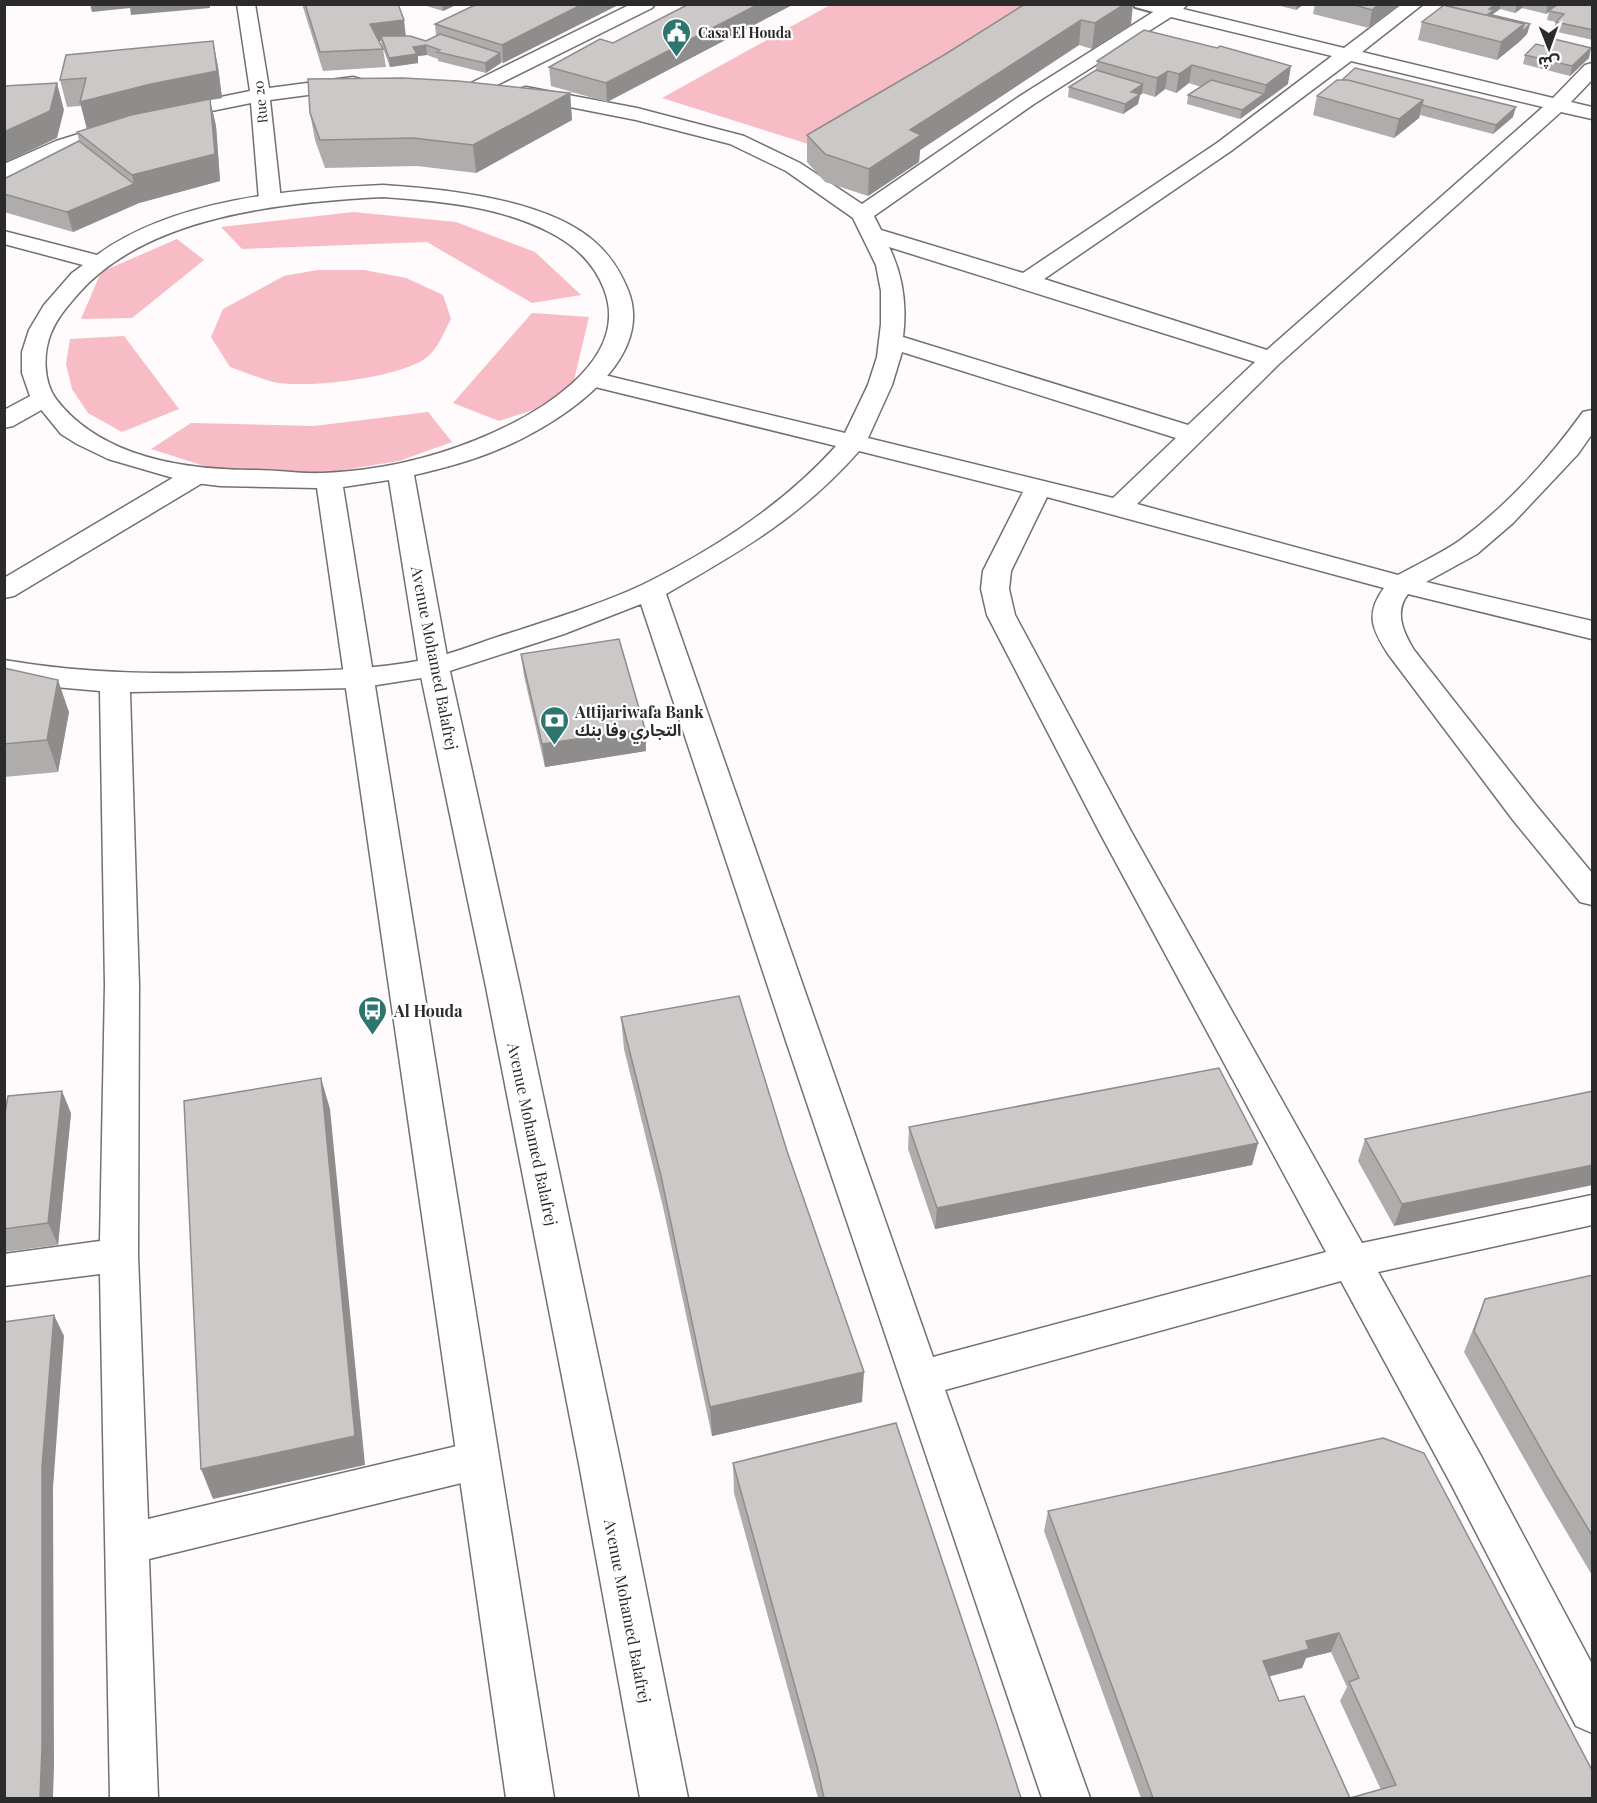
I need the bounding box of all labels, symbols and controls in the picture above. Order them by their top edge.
public building icon: Casa El Houda [661,16,693,58]
north arrow [1519,18,1579,78]
place label: Casa El Houda [698,23,792,42]
text: ش [1538,53,1560,74]
street label: Rue 20 [248,80,272,124]
street label: Avenue Mohamed Balafrej [407,563,463,752]
place label: Attijariwafa Bank التجاري وفا بنك [574,701,704,743]
bank icon: Attijariwafa Bank التجاري وفا بنك [538,704,570,746]
bus stop icon: Al Houda [357,994,389,1036]
place label: Al Houda [393,1000,463,1021]
street label: Avenue Mohamed Balafrej [503,1039,563,1228]
street label: Avenue Mohamed Balafrej [600,1516,656,1705]

